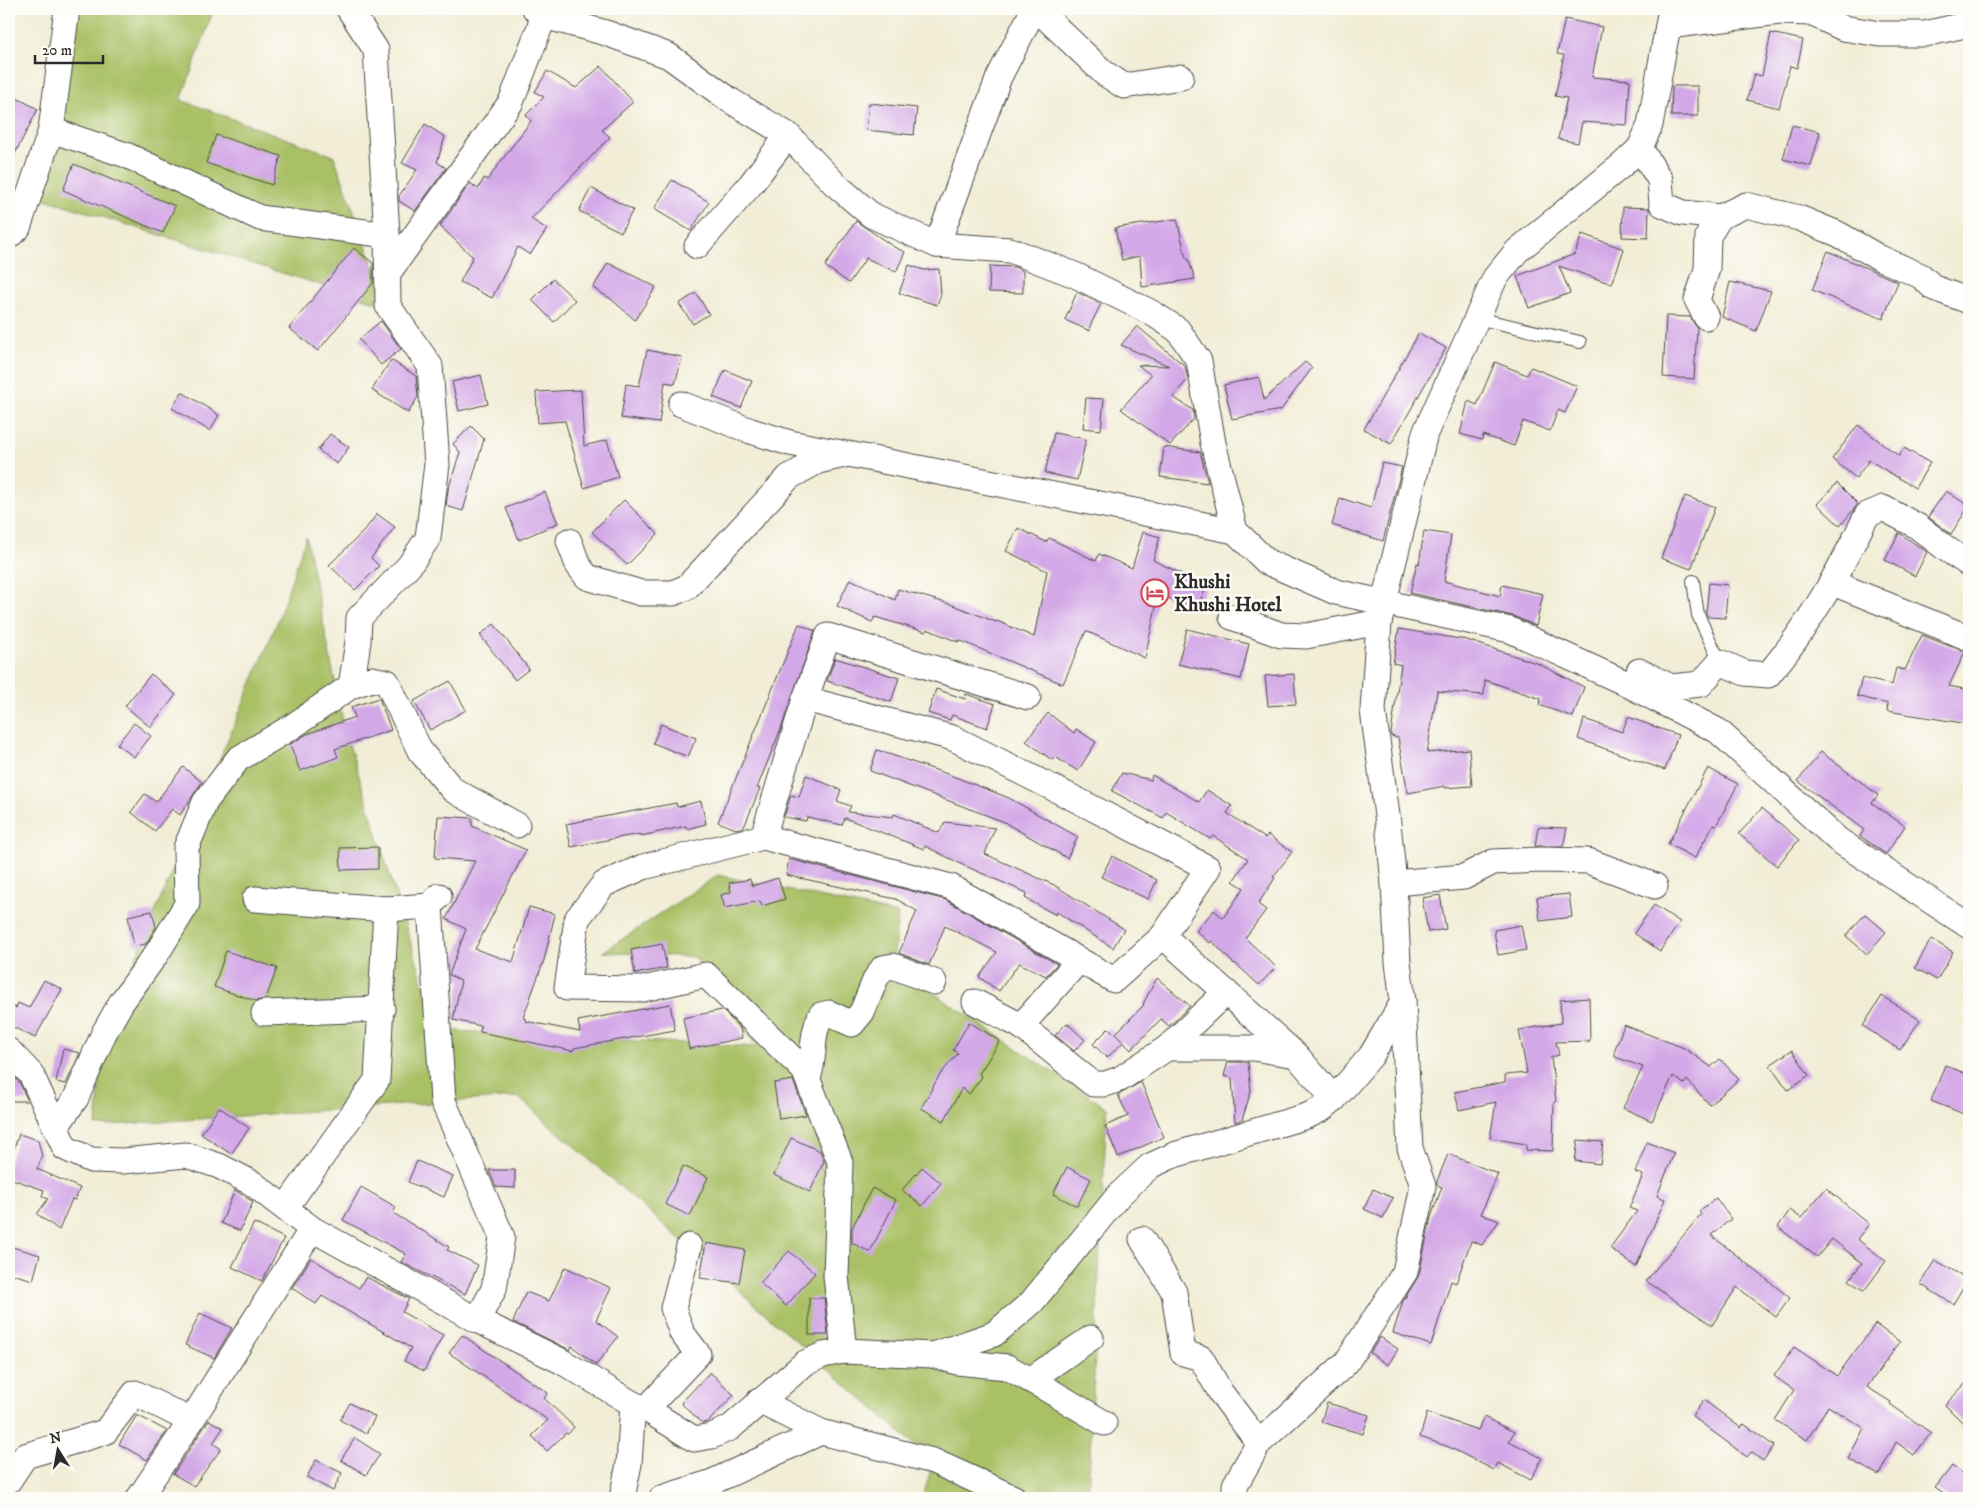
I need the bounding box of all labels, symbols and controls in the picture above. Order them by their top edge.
scale bar [35,32,102,64]
text: 20 m [42,41,72,60]
place label: Khushi Khushi Hotel [1174,570,1283,618]
hotel icon: Khushi Khushi Hotel [1140,578,1170,608]
north arrow [32,1424,82,1474]
text: N [48,1428,64,1448]

